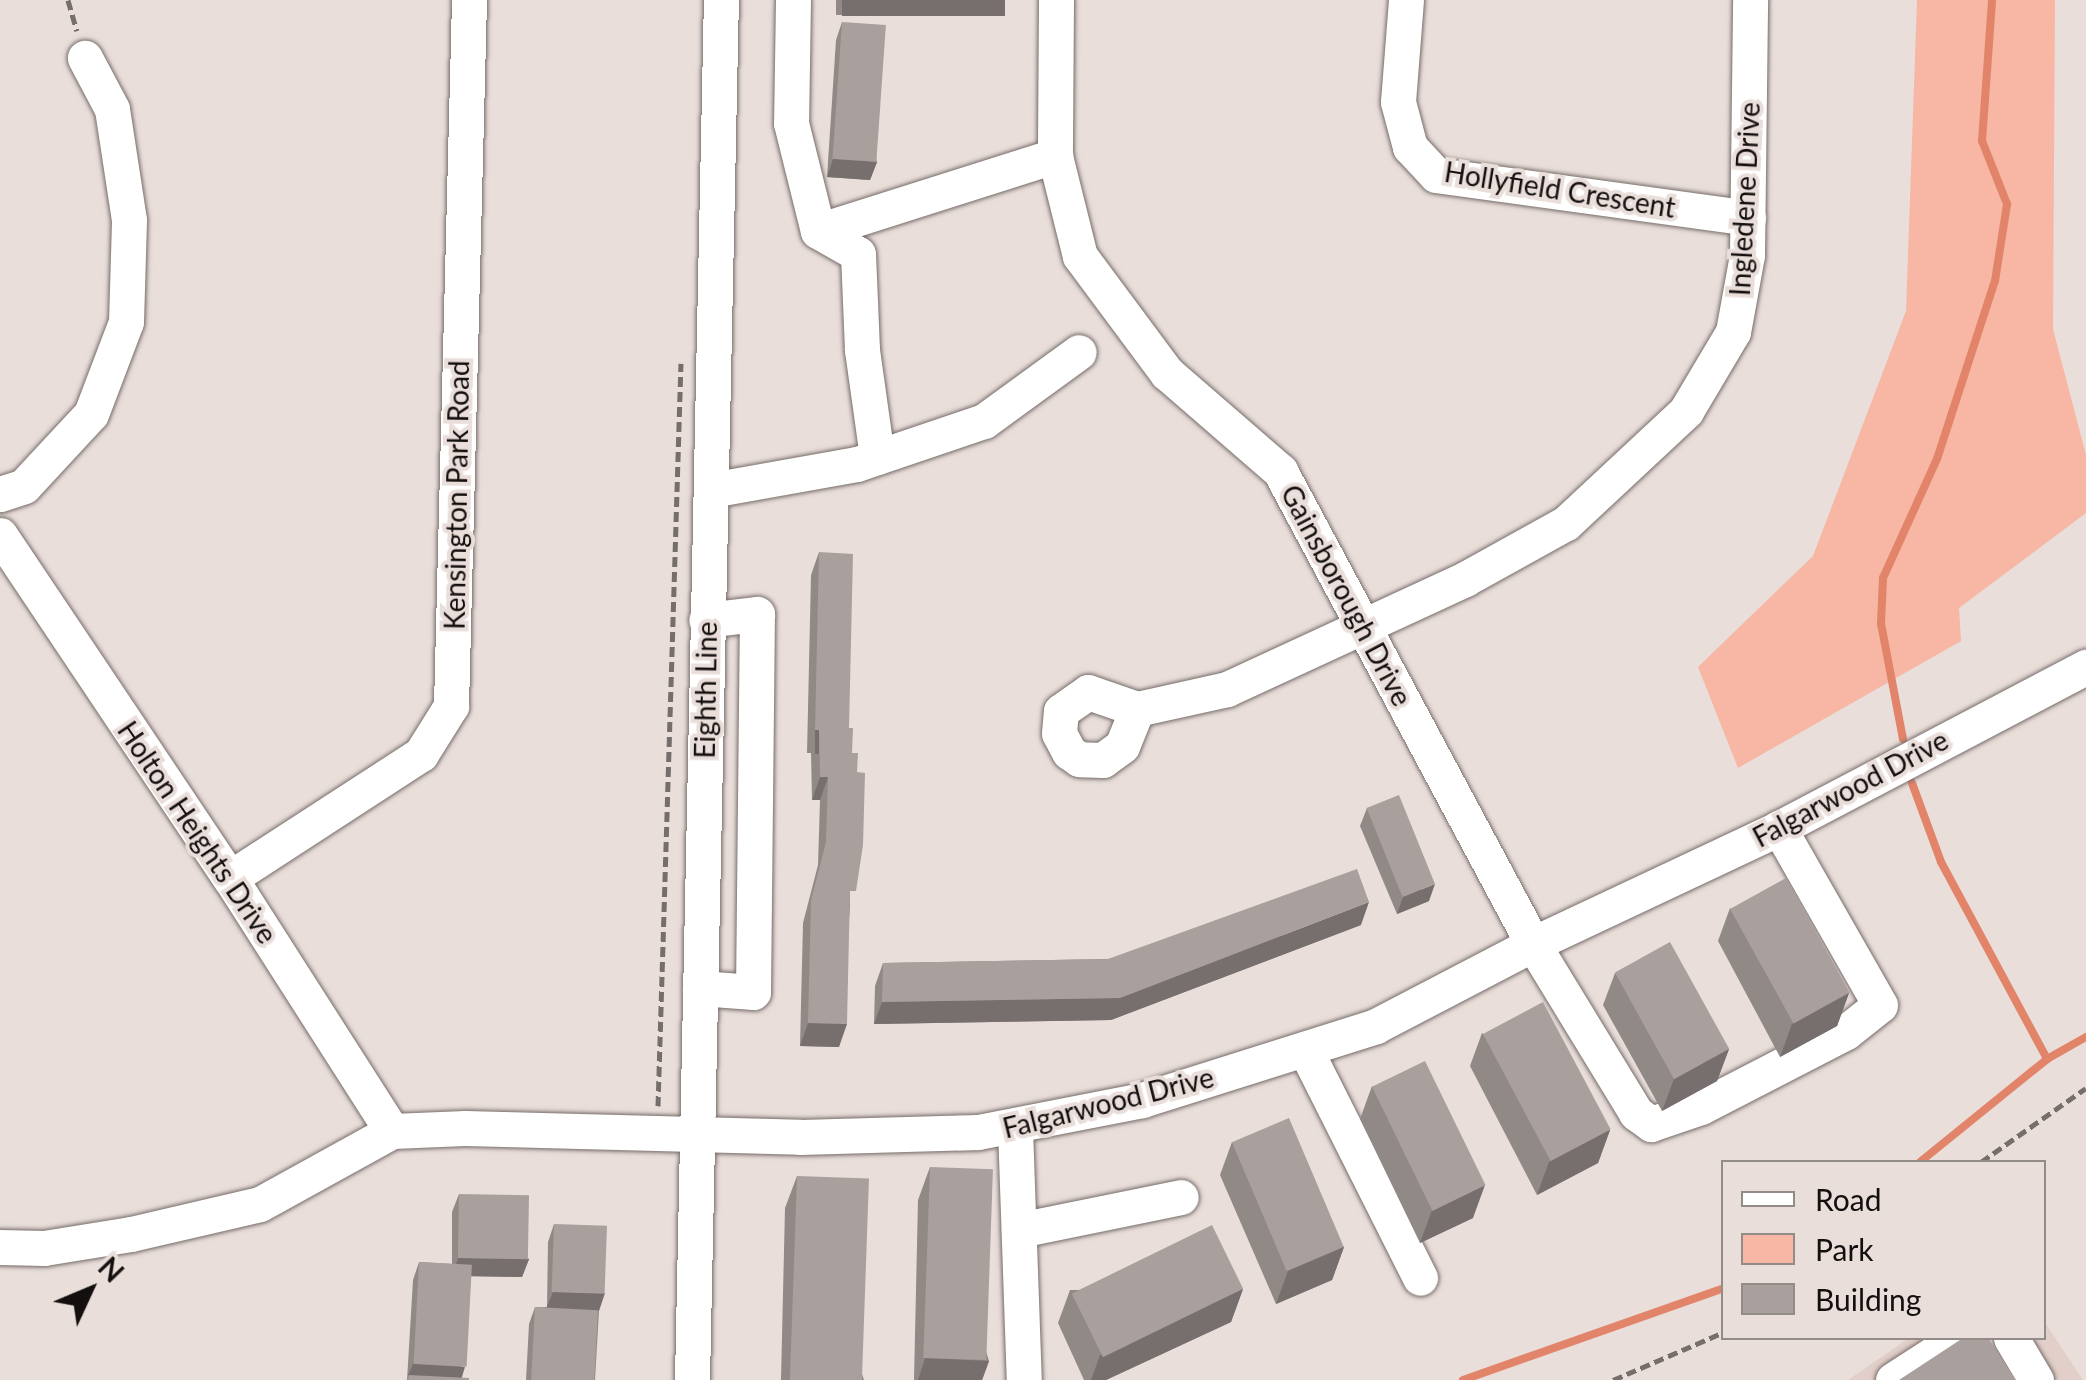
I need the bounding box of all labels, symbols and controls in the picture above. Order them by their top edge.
street label: Ingledene Drive [1722,101,1766,297]
street label: Hollyfield Crescent [1442,154,1678,224]
street label: Kensington Park Road [437,360,475,630]
street label: Gainsborough Drive [1275,479,1419,711]
street label: Eighth Line [687,621,723,759]
street label: Holton Heights Drive [111,715,285,949]
street label: Falgarwood Drive [1747,722,1953,854]
street label: Falgarwood Drive [999,1060,1217,1144]
legend [1721,1160,2046,1340]
text: Road [1815,1181,1882,1217]
text: Park [1815,1231,1874,1267]
north arrow [40,1240,140,1340]
text: N [92,1250,131,1289]
text: Building [1815,1281,1921,1317]

